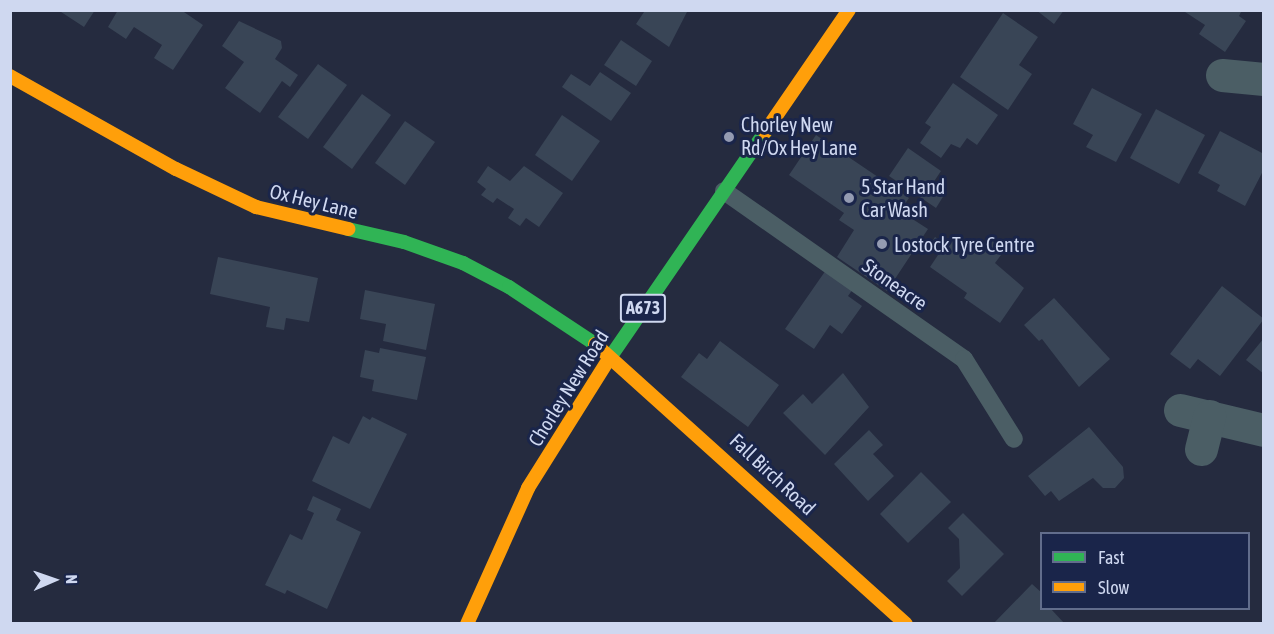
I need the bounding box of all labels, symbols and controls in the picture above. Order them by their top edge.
place label: Chorley New Rd/Ox Hey Lane [741,113,857,160]
marker: Chorley New Rd/Ox Hey Lane [722,130,736,144]
place label: 5 Star Hand Car Wash [861,174,945,221]
street label: Ox Hey Lane [268,178,360,224]
marker: 5 Star Hand Car Wash [842,191,856,205]
place label: Lostock Tyre Centre [894,232,1035,256]
marker: Lostock Tyre Centre [875,237,889,251]
street label: Stoneacre [858,253,932,315]
road number: A673 [619,293,667,323]
street label: Chorley New Road [523,325,613,451]
street label: Fall Birch Road [725,428,821,520]
legend [1040,532,1250,610]
text: Fast [1098,547,1125,568]
north arrow [24,550,84,610]
text: N [63,574,81,584]
text: Slow [1098,577,1129,598]

